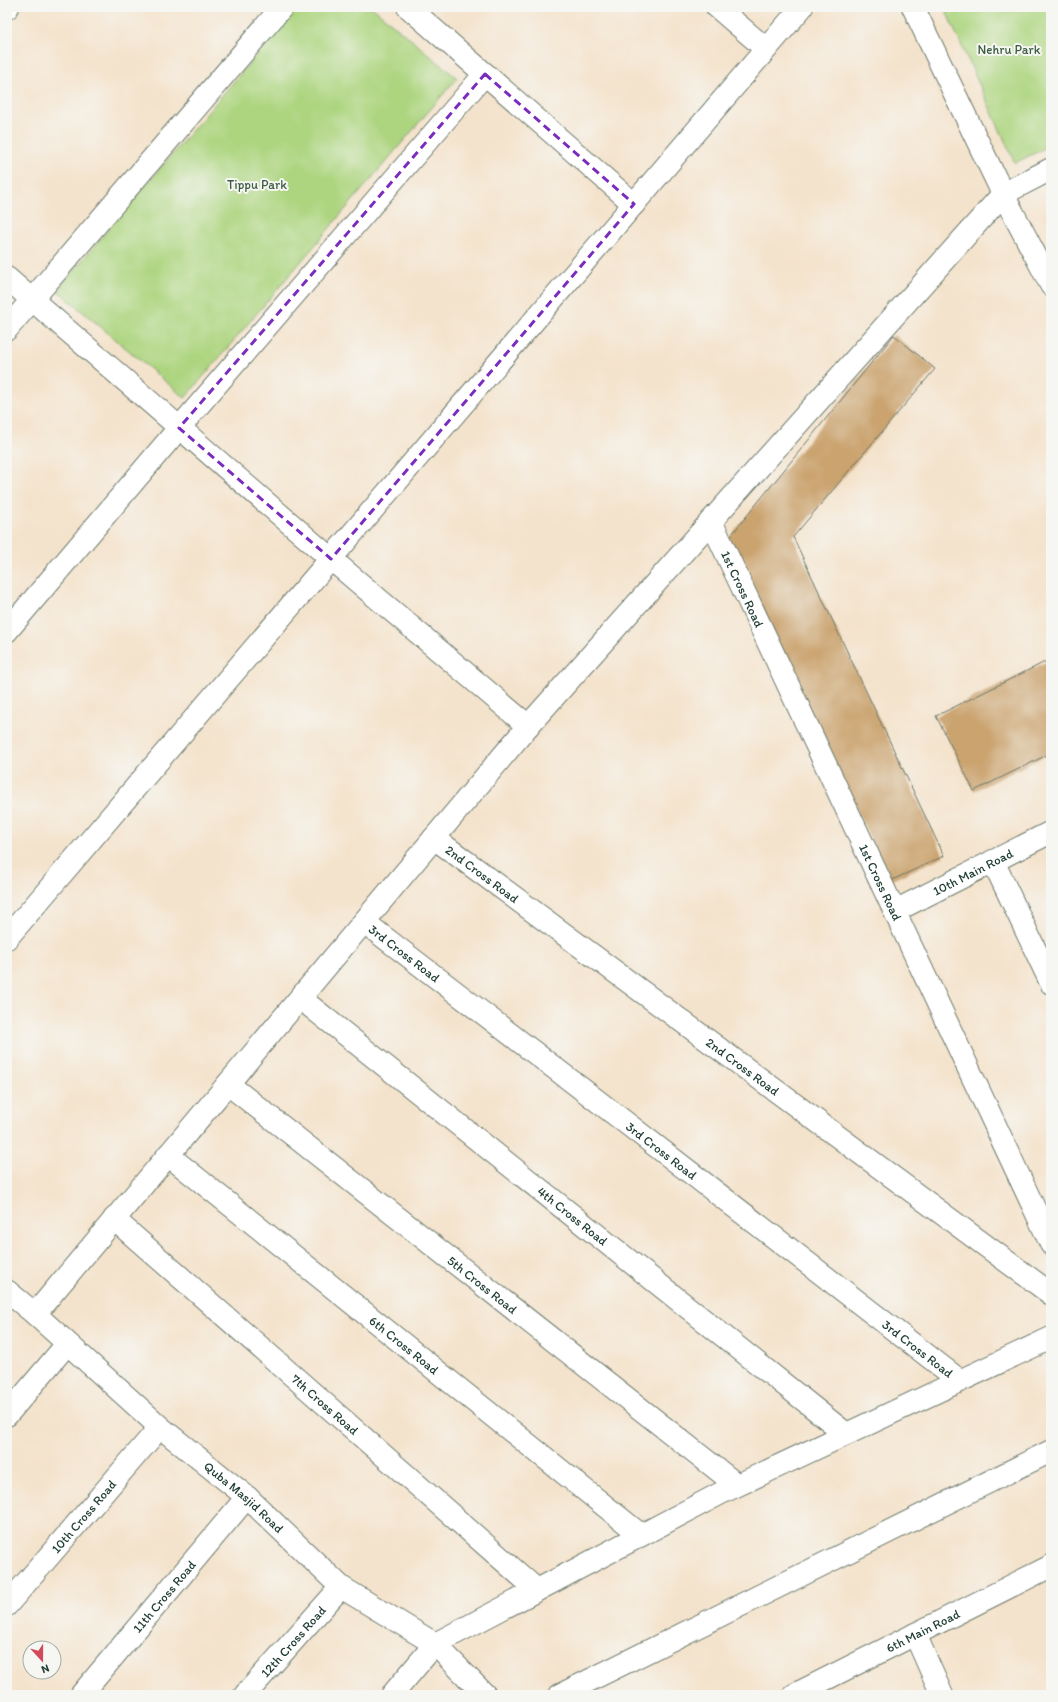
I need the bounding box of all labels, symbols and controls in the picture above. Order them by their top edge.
park label: Nehru Park [978,42,1041,57]
park label: Tippu Park [227,177,287,192]
street label: 1st Cross Road [718,548,767,630]
street label: 2nd Cross Road [442,842,522,906]
street label: 1st Cross Road [856,842,905,923]
street label: 10th Main Road [930,846,1015,899]
street label: 3rd Cross Road [366,921,443,985]
street label: 2nd Cross Road [703,1035,782,1099]
street label: 3rd Cross Road [623,1119,700,1183]
street label: 4th Cross Road [534,1184,611,1249]
street label: 5th Cross Road [444,1253,520,1317]
street label: 6th Cross Road [366,1313,442,1377]
street label: 3rd Cross Road [879,1317,956,1381]
street label: 7th Cross Road [288,1371,362,1438]
street label: Quba Masjid Road [201,1458,286,1536]
street label: 10th Cross Road [48,1477,119,1556]
street label: 11th Cross Road [130,1557,199,1636]
street label: 12th Cross Road [258,1603,329,1680]
street label: 6th Main Road [884,1606,962,1656]
north arrow [22,1640,62,1680]
text: N [40,1661,51,1676]

